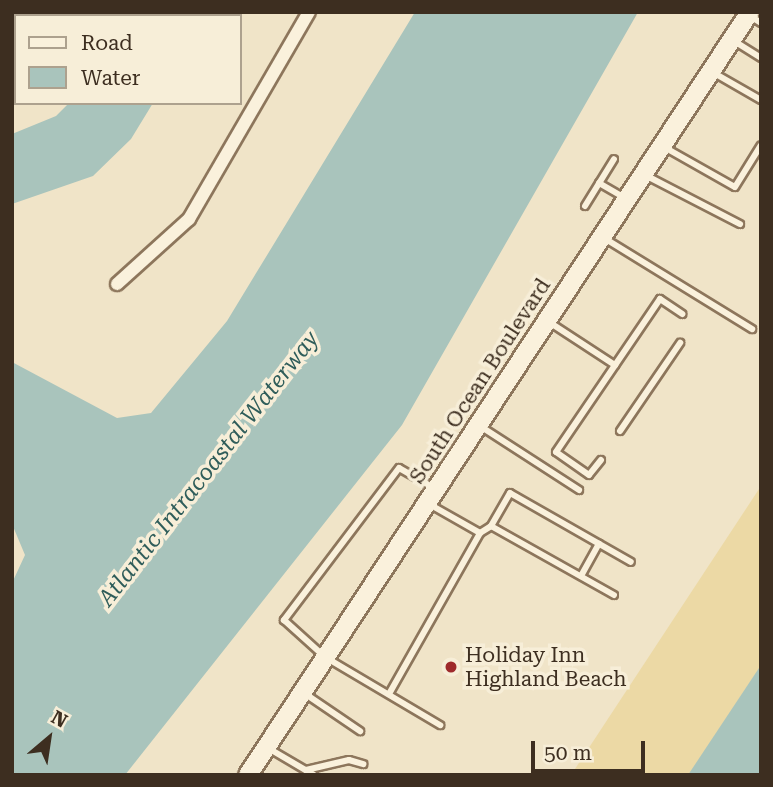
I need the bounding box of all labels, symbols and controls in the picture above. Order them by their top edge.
legend [14,14,242,105]
text: Road [81,31,133,55]
text: Water [81,66,140,90]
street label: South Ocean Boulevard [404,274,556,488]
water label: Atlantic Intracoastal Waterway [93,326,325,612]
place label: Holiday Inn Highland Beach [465,642,627,692]
marker: Holiday Inn Highland Beach [443,659,459,675]
north arrow [14,703,84,773]
text: N [47,706,71,733]
scale bar [535,728,649,772]
text: 50 m [544,741,592,765]

